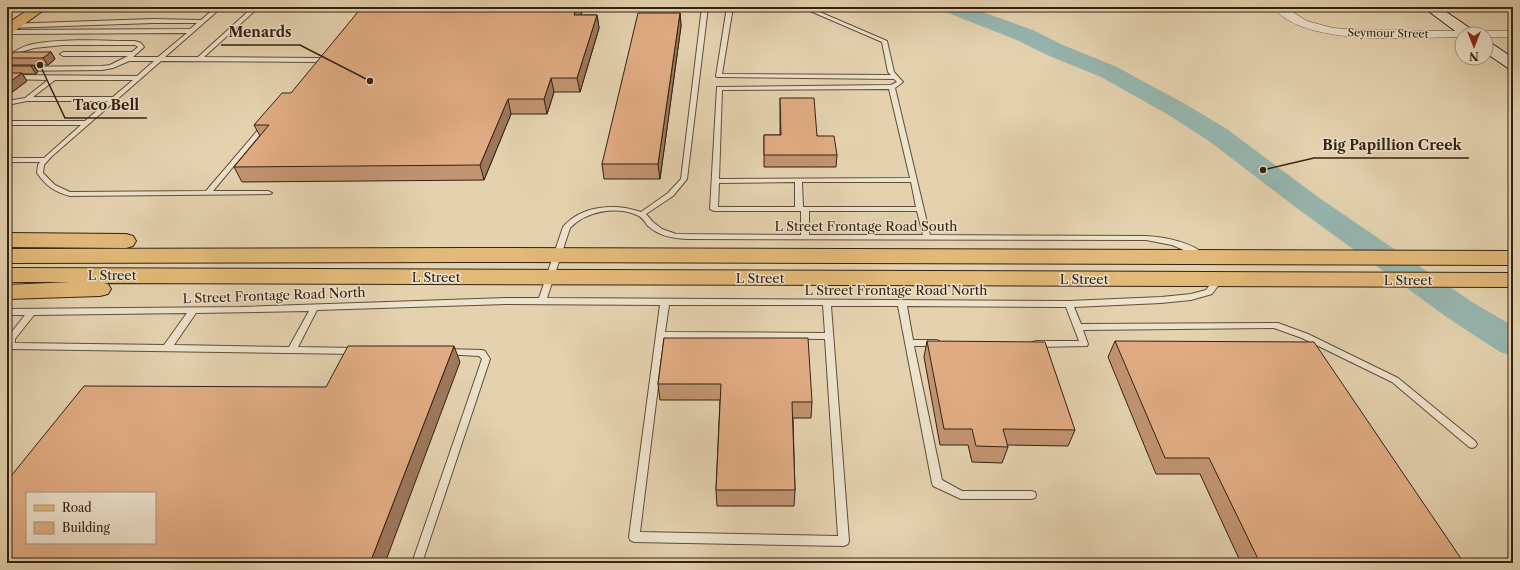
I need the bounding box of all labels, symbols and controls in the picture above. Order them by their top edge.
callout: Menards [221,19,300,45]
text: Menards [228,23,292,41]
street label: Seymour Street [1347,25,1429,41]
north arrow [1454,26,1494,66]
text: N [1469,49,1479,63]
callout: Taco Bell [65,92,147,118]
text: Taco Bell [73,96,139,114]
callout: Big Papillion Creek [1314,132,1469,158]
text: Big Papillion Creek [1322,136,1463,154]
street label: L Street Frontage Road South [775,218,957,234]
street label: L Street [88,267,137,283]
street label: L Street [412,269,461,285]
street label: L Street [736,270,785,286]
street label: L Street [1060,271,1109,287]
street label: L Street [1384,272,1433,288]
street label: L Street Frontage Road North [805,282,987,298]
street label: L Street Frontage Road North [182,284,366,306]
legend [26,492,156,544]
text: Road [62,500,92,515]
text: Building [62,520,110,535]

